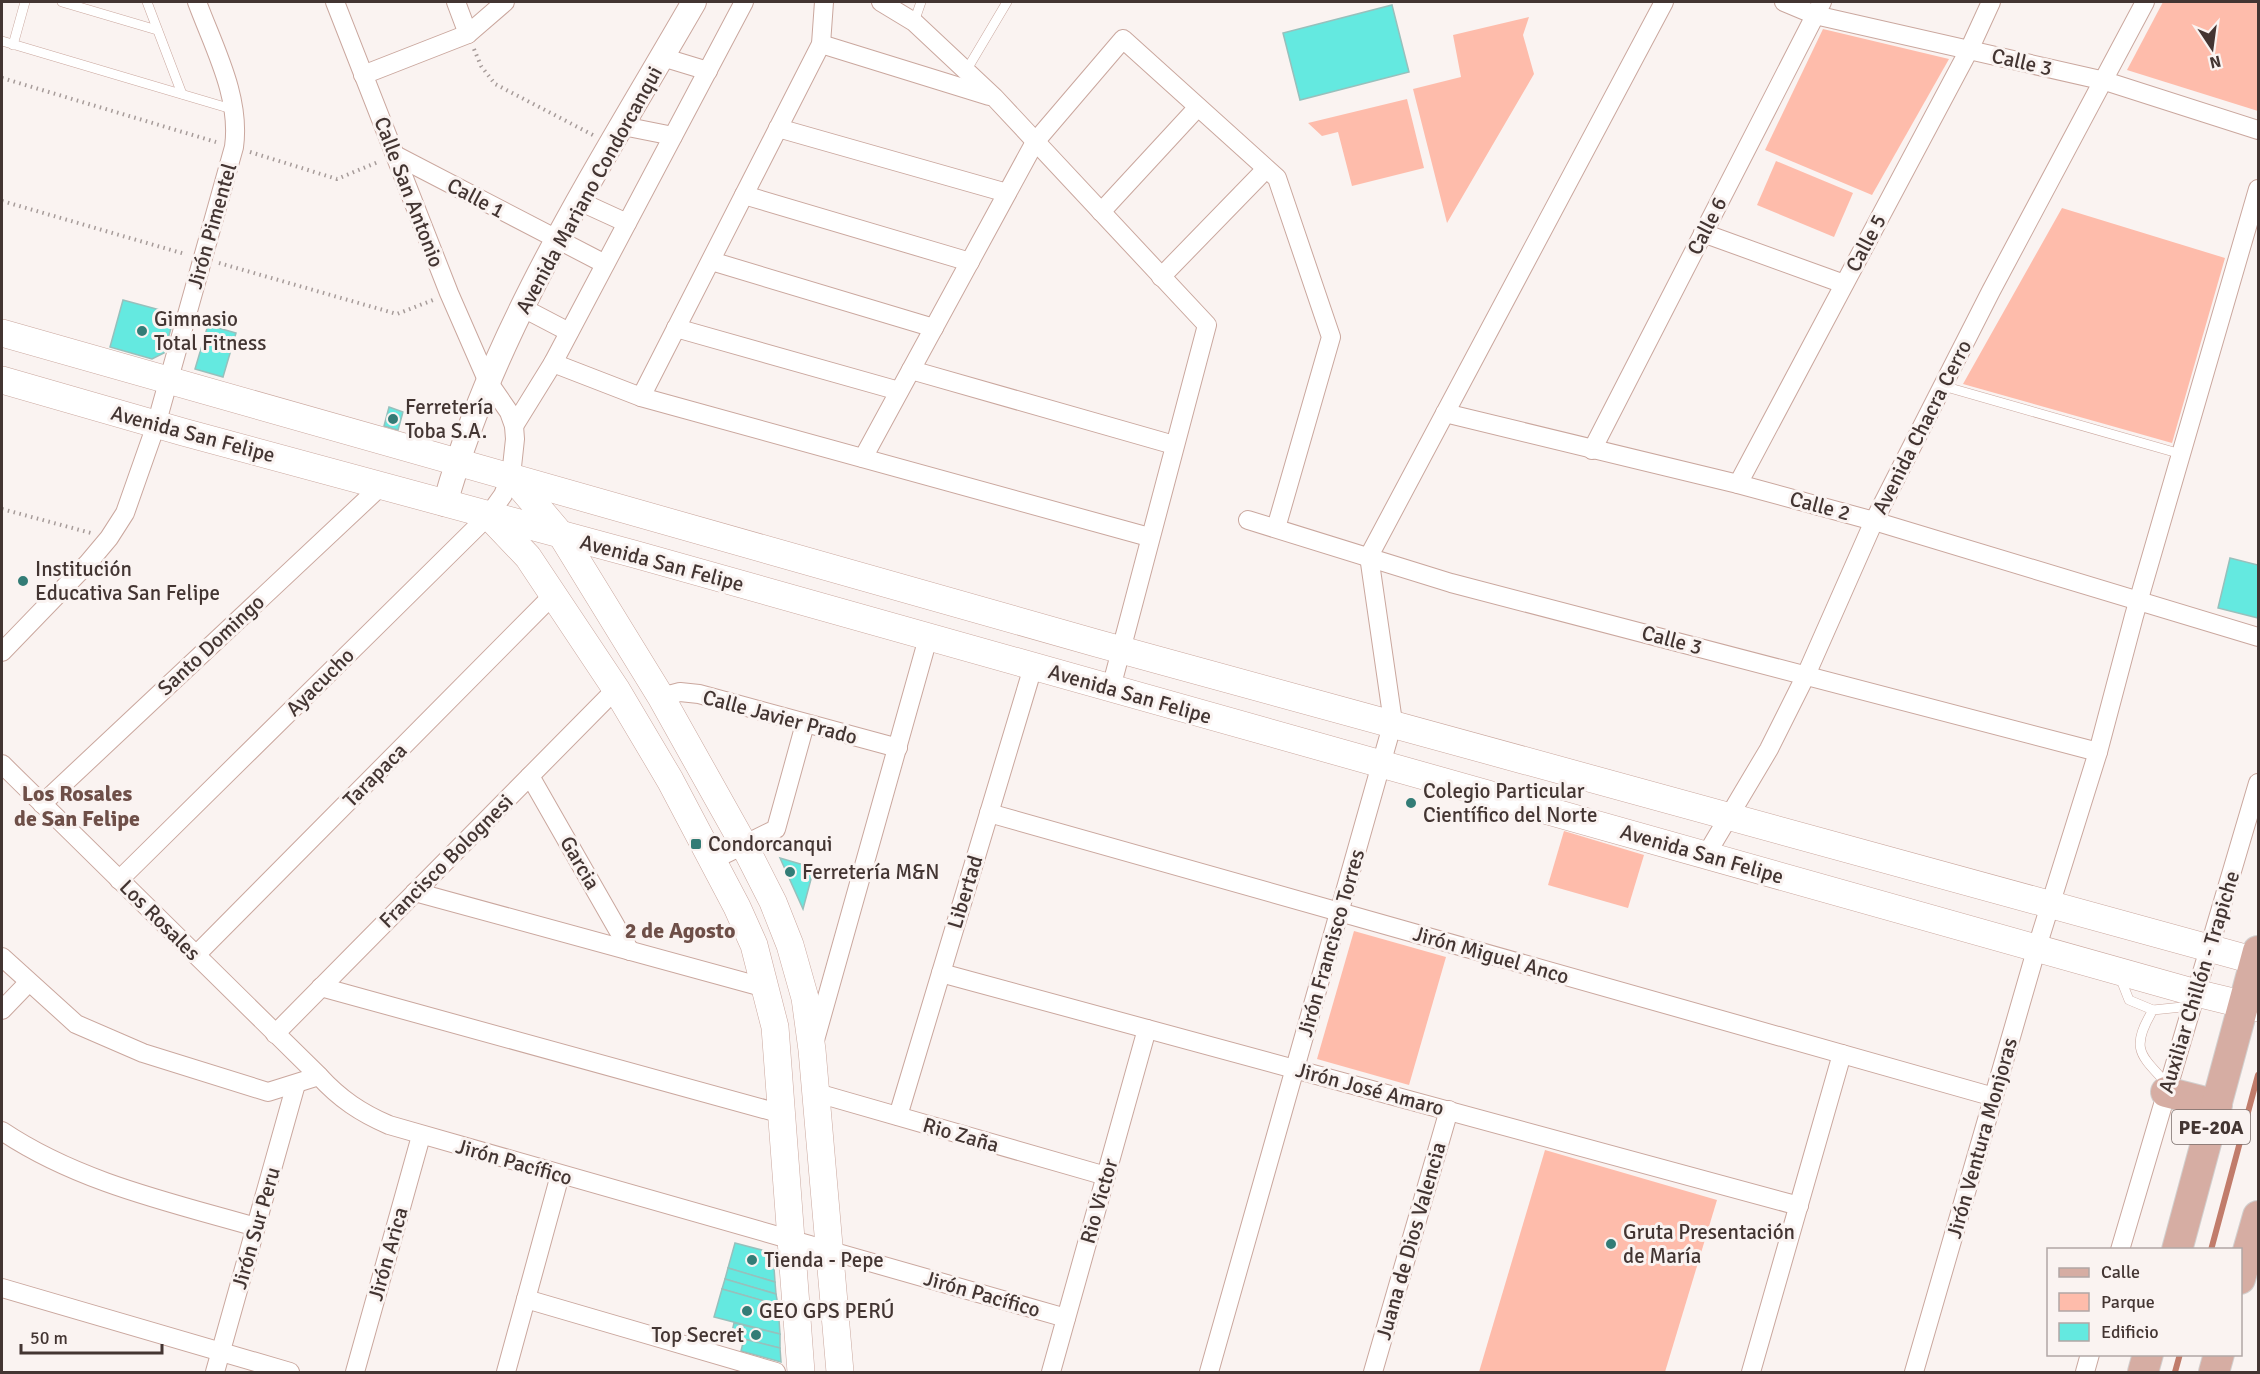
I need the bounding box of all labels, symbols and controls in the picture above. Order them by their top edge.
north arrow [2182,18,2242,78]
street label: Calle 3 [1989,42,2055,82]
text: N [2207,51,2223,73]
street label: Avenida Mariano Condorcanqui [510,62,668,318]
street label: Calle San Antonio [368,113,450,271]
street label: Jirón Pimentel [182,160,242,292]
street label: Calle 1 [443,172,509,224]
street label: Calle 6 [1681,193,1733,259]
street label: Calle 5 [1840,210,1892,276]
place label: Gimnasio Total Fitness [154,306,266,356]
marker: Gimnasio Total Fitness [135,324,149,338]
street label: Avenida Chacra Cerro [1867,335,1977,519]
place label: Ferretería Toba S.A. [405,394,494,444]
street label: Avenida San Felipe [108,400,278,468]
marker: Ferretería Toba S.A. [386,412,400,426]
street label: Calle 2 [1787,485,1853,527]
street label: Avenida San Felipe [577,529,747,597]
place label: Institución Educativa San Felipe [35,556,220,606]
marker: Institución Educativa San Felipe [16,574,30,588]
street label: Santo Domingo [152,589,270,701]
street label: Calle 3 [1639,619,1705,661]
street label: Ayacucho [280,642,360,722]
street label: Avenida San Felipe [1045,658,1215,730]
street label: Calle Javier Prado [700,684,860,750]
street label: Tarapaca [338,738,412,812]
place label: Colegio Particular Científico del Norte [1423,778,1597,828]
district label: Los Rosales de San Felipe [14,780,140,832]
street label: Francisco Bolognesi [374,789,518,933]
marker: Colegio Particular Científico del Norte [1404,796,1418,810]
street label: Avenida San Felipe [1617,818,1787,890]
street label: Garcia [554,831,606,895]
place label: Condorcanqui [708,831,833,857]
marker: Condorcanqui [689,837,703,851]
street label: Jirón Francisco Torres [1292,846,1370,1040]
street label: Libertad [942,852,988,932]
place label: Ferretería M&N [802,859,939,885]
marker: Ferretería M&N [783,865,797,879]
street label: Auxiliar Chillón - Trapiche [2153,868,2245,1096]
street label: Los Rosales [114,874,206,966]
district label: 2 de Agosto [625,917,735,944]
street label: Jirón Miguel Anco [1410,920,1572,990]
street label: Jirón Ventura Monjoras [1941,1035,2023,1241]
street label: Jirón José Amaro [1293,1057,1447,1121]
road number: PE-20A [2172,1110,2250,1144]
street label: Rio Zaña [920,1112,1002,1158]
street label: Jirón Pacífico [453,1133,575,1191]
street label: Juana de Dios Valencia [1370,1139,1452,1343]
street label: Rio Victor [1074,1155,1124,1247]
street label: Jirón Sur Peru [226,1164,286,1292]
street label: Jirón Arica [362,1204,414,1304]
place label: Gruta Presentación de María [1623,1219,1795,1269]
marker: Gruta Presentación de María [1604,1237,1618,1251]
place label: Tienda - Pepe [764,1247,884,1273]
legend [2047,1248,2242,1356]
marker: Tienda - Pepe [745,1253,759,1267]
text: Calle [2101,1261,2140,1283]
street label: Jirón Pacífico [921,1265,1043,1323]
text: Parque [2101,1291,2155,1313]
place label: GEO GPS PERÚ [759,1298,895,1324]
marker: GEO GPS PERÚ [740,1304,754,1318]
scale bar [21,1317,162,1355]
text: Edificio [2101,1321,2159,1343]
place label: Top Secret [651,1322,744,1348]
text: 50 m [30,1327,68,1349]
marker: Top Secret [749,1328,763,1342]

